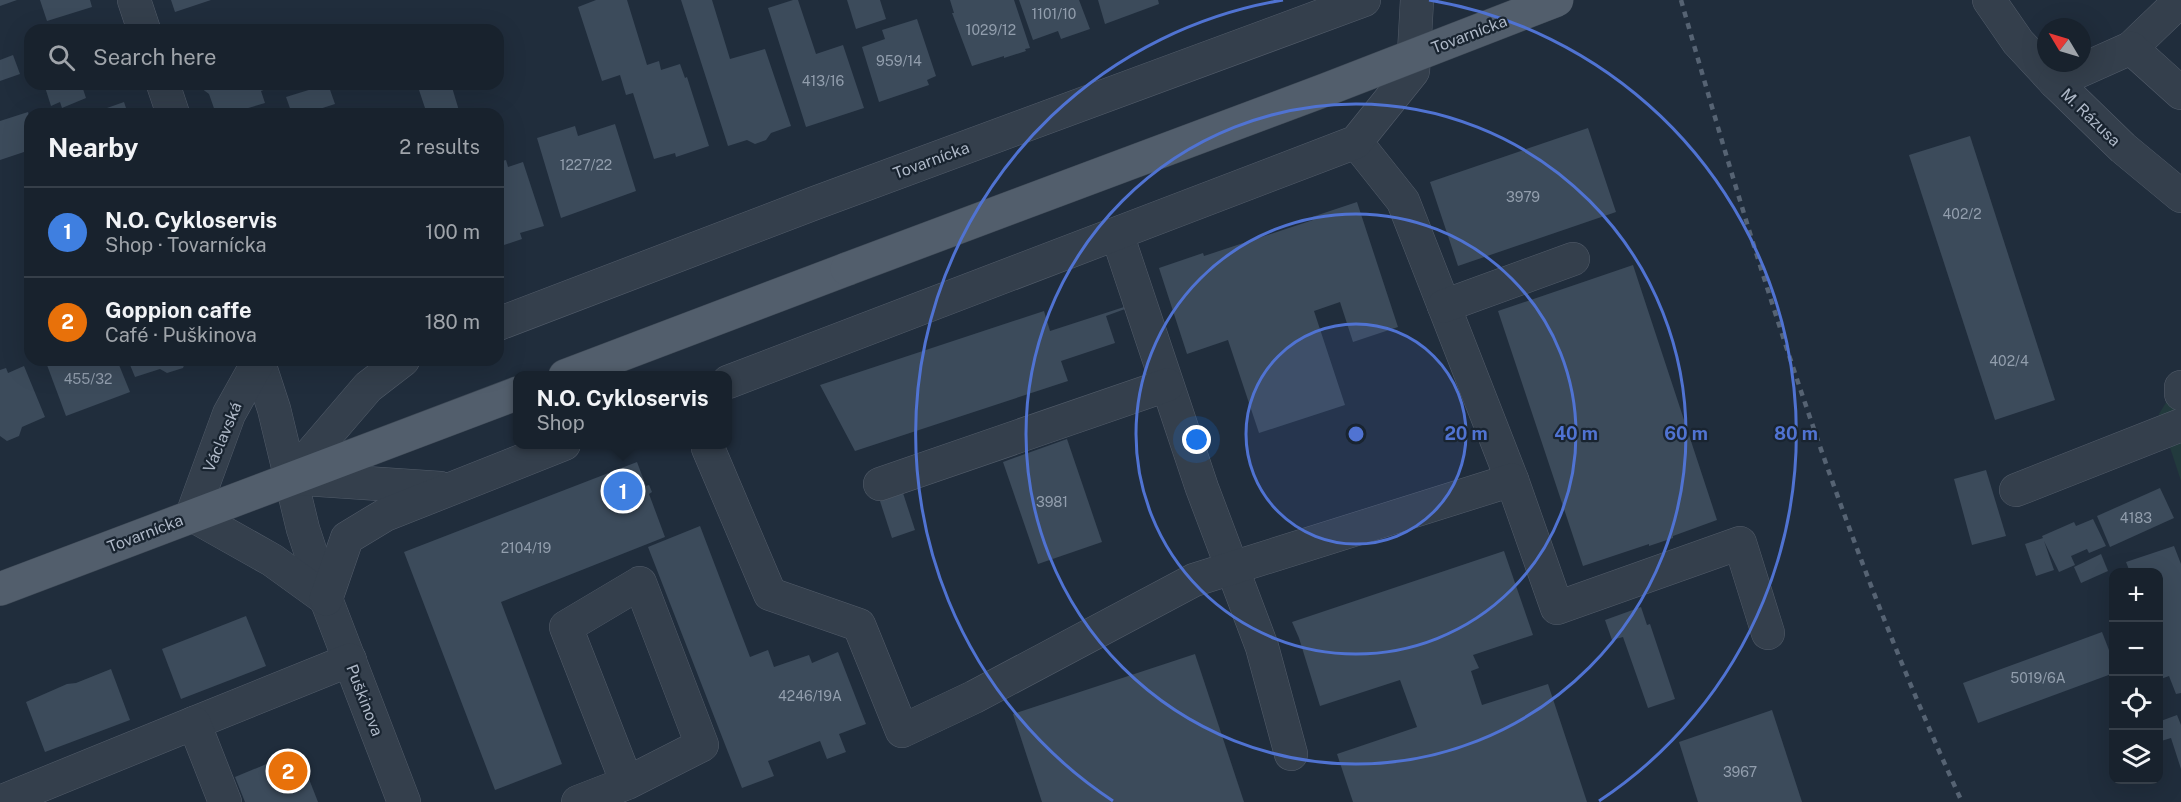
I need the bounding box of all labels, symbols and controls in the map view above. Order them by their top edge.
house number: 1101/10 [1032,6,1076,22]
street label: Tovarnícka [1429,11,1510,58]
north arrow [2037,18,2091,72]
house number: 1029/12 [966,22,1016,38]
search box [24,24,504,90]
icon: search [45,41,78,74]
text: Search here [93,44,217,70]
house number: 959/14 [876,53,922,69]
house number: 413/16 [802,73,845,89]
street label: M. Rázusa [2057,84,2124,150]
text: Nearby [48,132,138,163]
text: 2 results [399,135,480,159]
street label: Tovarnícka [891,138,972,183]
house number: 1227/22 [560,157,612,173]
house number: 3979 [1506,189,1540,205]
house number: 402/2 [1943,206,1981,222]
text: N.O. Cykloservis [105,207,277,233]
text: 1 [63,220,72,244]
text: 100 m [425,220,480,244]
text: Shop · Tovarnícka [105,233,267,257]
text: Goppion caffe [105,297,252,323]
text: 2 [61,310,74,334]
text: 180 m [425,310,480,334]
text: Café · Puškinova [105,323,257,347]
house number: 402/4 [1989,353,2029,369]
house number: 455/32 [64,371,112,387]
popup [513,371,732,449]
text: N.O. Cykloservis [536,385,709,411]
street label: Václavská [199,399,246,475]
text: Shop [536,411,585,435]
text: 20 m [1444,423,1488,444]
text: 40 m [1554,423,1598,444]
text: 60 m [1664,423,1708,444]
text: 80 m [1774,423,1818,444]
centre of rings [1346,424,1366,444]
your location [1182,425,1211,454]
pin: 1 [604,468,642,514]
house number: 3981 [1036,494,1068,510]
street label: Tovarnícka [105,510,186,557]
house number: 4183 [2120,510,2152,526]
house number: 2104/19 [501,540,552,556]
map controls [2109,568,2163,784]
button: + [2109,568,2163,622]
button: − [2109,622,2163,676]
street label: Puškinova [342,662,387,739]
house number: 5019/6A [2010,670,2066,686]
button: locate [2109,676,2163,730]
house number: 4246/19A [778,688,842,704]
button: layers [2109,730,2163,784]
pin: 2 [268,748,308,794]
house number: 3967 [1723,764,1757,780]

